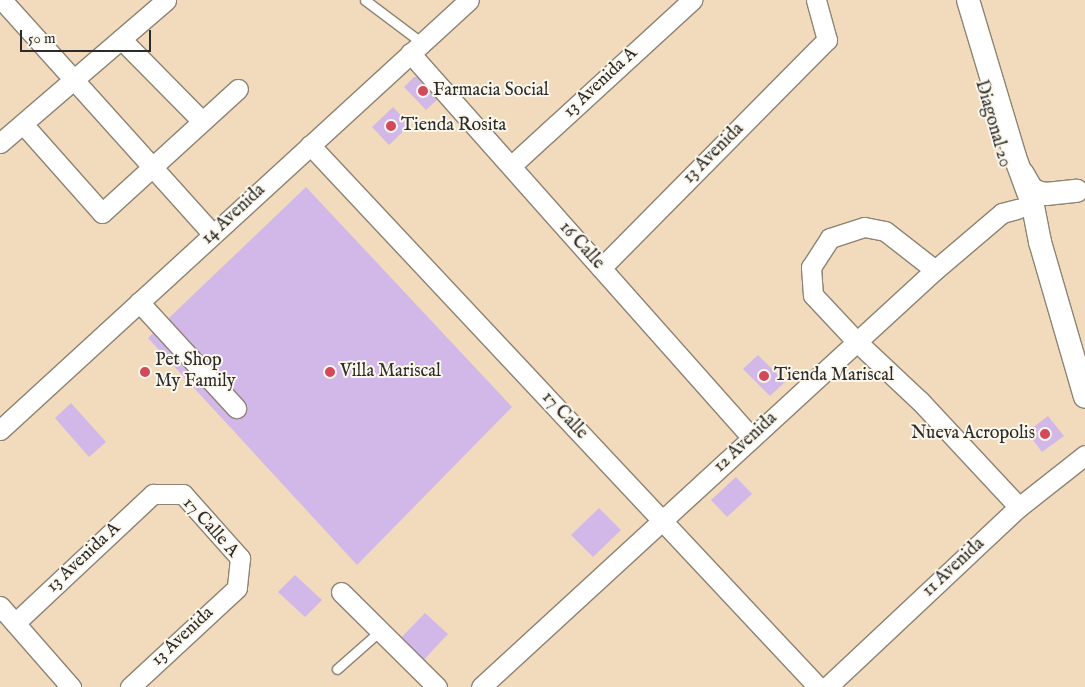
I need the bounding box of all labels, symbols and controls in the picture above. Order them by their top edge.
scale bar [22,20,154,52]
text: 50 m [28,29,56,48]
street label: 13 Avenida A [560,43,642,123]
street label: Diagonal 20 [969,78,1015,170]
place label: Farmacia Social [433,80,549,102]
marker: Farmacia Social [417,85,429,97]
place label: Tienda Rosita [401,115,506,137]
street label: 13 Avenida [679,119,749,189]
marker: Tienda Rosita [385,120,397,132]
street label: 14 Avenida [198,180,270,250]
street label: 16 Calle [554,218,608,274]
place label: Pet Shop My Family [155,351,236,394]
place label: Villa Mariscal [340,361,441,383]
place label: Tienda Mariscal [774,365,894,387]
marker: Pet Shop My Family [139,366,151,378]
marker: Villa Mariscal [324,366,336,378]
marker: Tienda Mariscal [758,370,770,382]
street label: 17 Calle [536,388,592,444]
street label: 12 Avenida [710,408,782,478]
place label: Nueva Acropolis [911,423,1035,445]
marker: Nueva Acropolis [1039,428,1051,440]
street label: 17 Calle A [177,493,243,563]
street label: 13 Avenida A [43,518,125,598]
street label: 11 Avenida [918,534,990,602]
street label: 13 Avenida [147,603,219,671]

